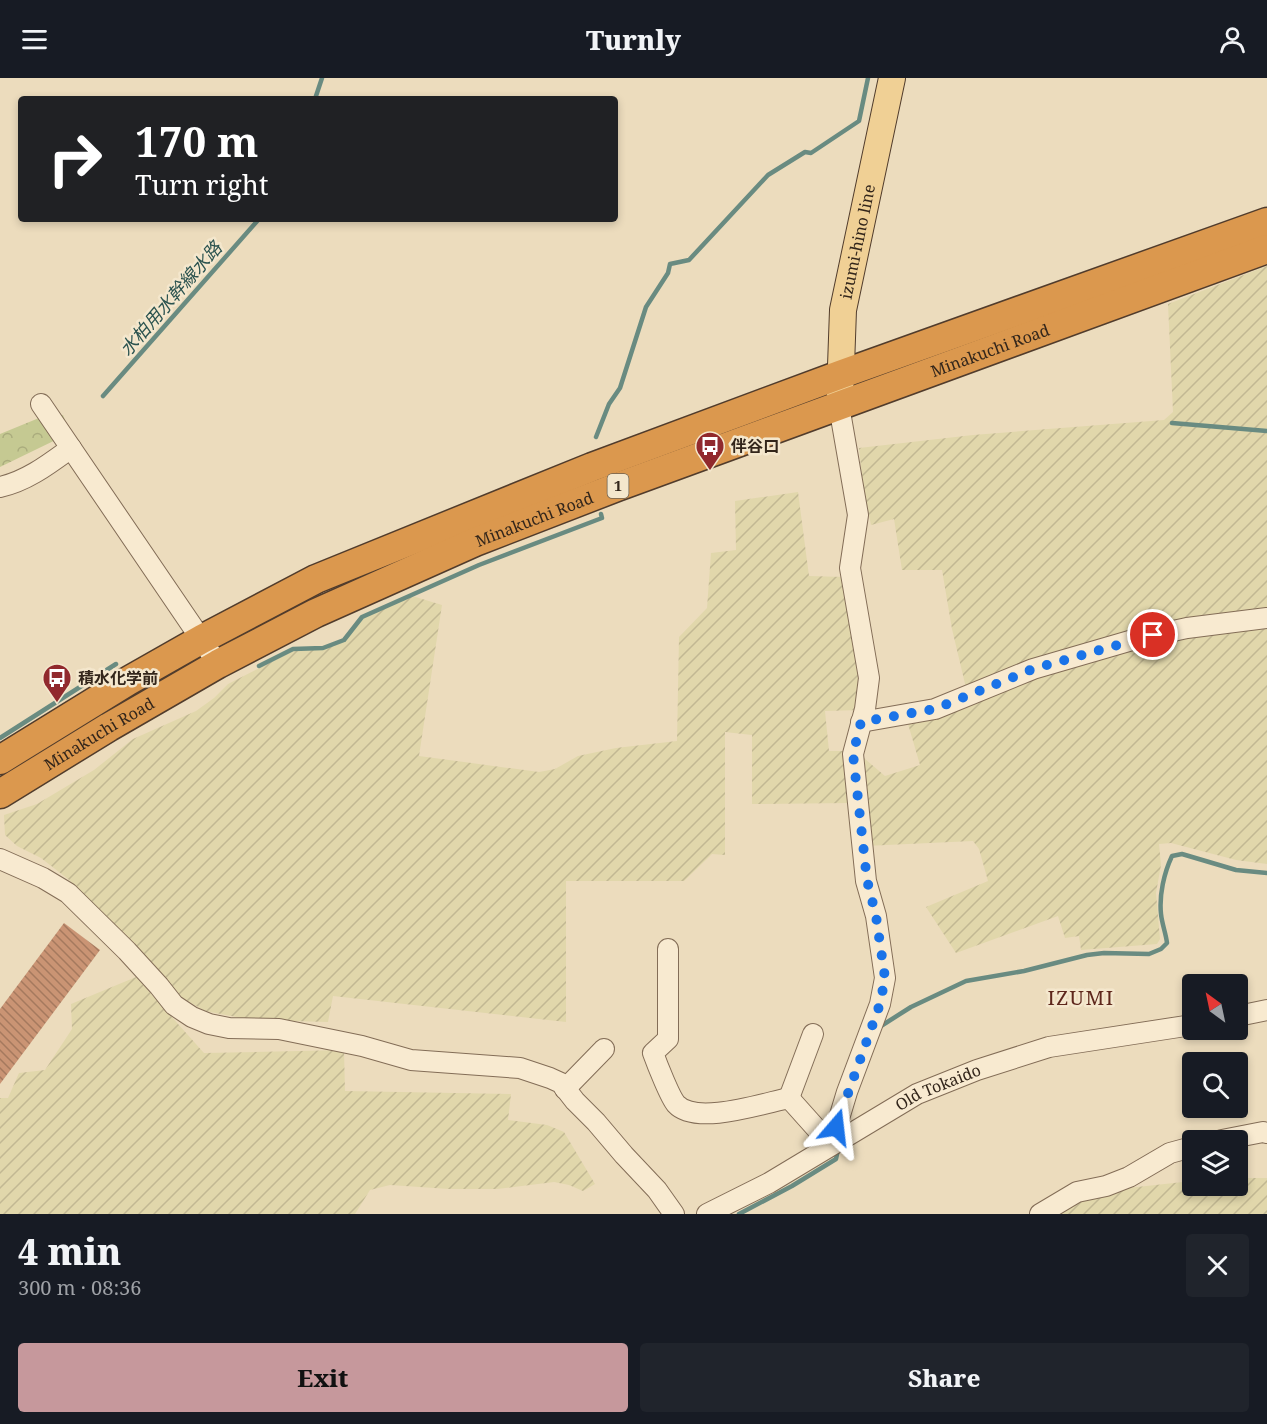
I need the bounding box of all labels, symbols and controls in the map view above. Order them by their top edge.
text: Turnly [586,21,681,58]
icon: menu [18,23,51,56]
icon: person [1216,23,1249,56]
text: 170 m [135,112,259,169]
icon: right [36,120,114,198]
text: Turn right [135,166,268,203]
street label: izumi-hino line [835,182,880,301]
water label: 水柏用水幹線水路 [114,235,228,361]
street label: Minakuchi Road [928,319,1053,382]
bus stop icon: 伴谷口 [694,430,726,472]
place label: 伴谷口 [730,435,779,457]
road number: 1 [608,474,628,498]
street label: Minakuchi Road [472,486,597,552]
pin [1127,609,1178,660]
icon: arrive [1136,618,1169,651]
bus stop icon: 積水化学前 [41,662,73,704]
place label: 積水化学前 [78,667,158,689]
street label: Minakuchi Road [40,692,158,775]
north arrow [1182,974,1248,1040]
map controls [1182,974,1248,1196]
district label: IZUMI [1047,984,1115,1011]
button: search [1182,1052,1248,1118]
street label: Old Tokaido [891,1059,984,1116]
position arrow [804,1095,868,1159]
button: layers [1182,1130,1248,1196]
text: 4 min [18,1227,121,1276]
button: close [1186,1234,1249,1297]
text: 300 m · 08:36 [18,1274,141,1301]
button: Exit [18,1343,628,1412]
button: Share [640,1343,1249,1412]

